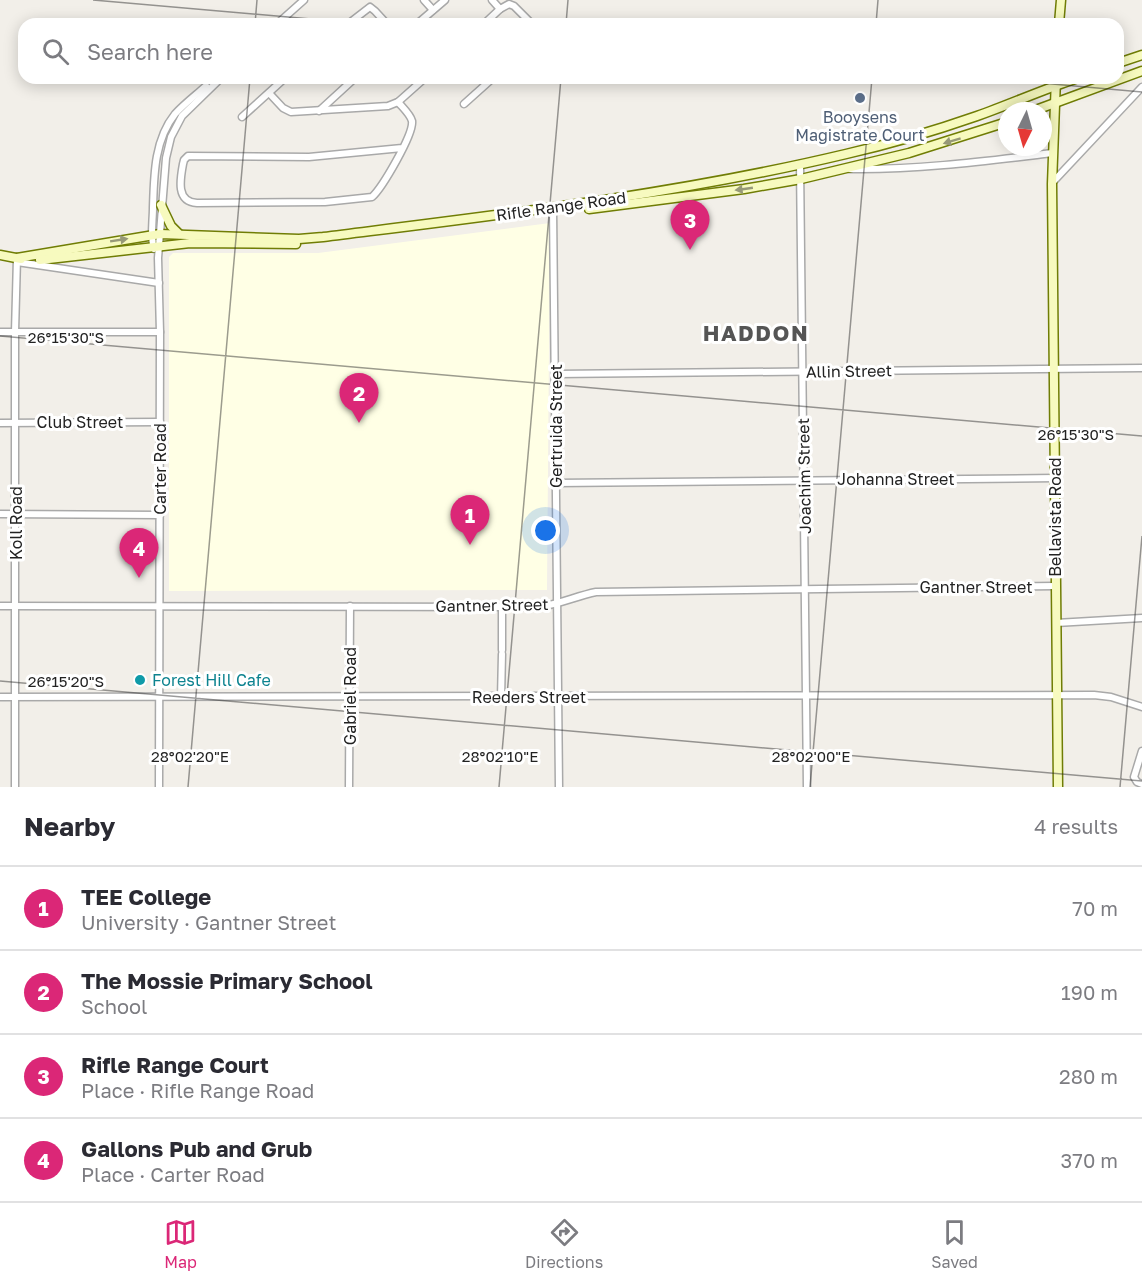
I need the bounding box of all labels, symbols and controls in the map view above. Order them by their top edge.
search box [18,18,1124,84]
icon: search [39,35,72,68]
text: Search here [87,38,213,65]
marker: Booysens Magistrate Court [853,91,867,105]
north arrow [998,102,1052,156]
place label: Booysens Magistrate Court [795,107,925,145]
one-way arrow [943,136,961,146]
one-way arrow [734,185,753,194]
street label: Rifle Range Road [495,187,627,225]
pin: 3 [670,200,710,250]
one-way arrow [109,235,128,244]
district label: HADDON [703,319,809,346]
text: 26°15'30"S [28,328,104,346]
street label: Allin Street [806,360,892,382]
street label: Gertruida Street [546,364,566,488]
pin: 2 [340,374,378,423]
street label: Club Street [37,412,123,432]
street label: Joachim Street [793,418,815,534]
street label: Carter Road [150,423,170,515]
text: 26°15'30"S [1038,425,1114,443]
street label: Bellavista Road [1045,457,1065,577]
street label: Johanna Street [837,469,955,489]
street label: Koll Road [6,486,26,560]
pin: 1 [450,496,490,545]
your location [531,516,560,545]
pin: 4 [120,528,158,578]
street label: Gantner Street [919,577,1033,597]
street label: Gantner Street [435,594,549,616]
street label: Gabriel Road [340,647,360,745]
place label: Forest Hill Cafe [152,670,271,690]
text: 26°15'20"S [28,672,104,690]
marker: Forest Hill Cafe [133,673,147,687]
street label: Reeders Street [472,687,586,707]
text: 28°02'20"E [151,747,229,765]
text: 28°02'10"E [462,747,538,765]
text: 28°02'00"E [772,747,850,765]
text: Nearby [24,811,115,842]
text: 4 results [1034,814,1118,838]
text: TEE College [81,883,211,910]
text: 1 [38,896,49,920]
text: 70 m [1072,896,1118,920]
text: University · Gantner Street [81,910,336,934]
text: The Mossie Primary School [81,967,373,994]
text: 2 [37,980,50,1004]
text: 190 m [1061,980,1118,1004]
text: School [81,994,147,1018]
text: Rifle Range Court [81,1051,269,1078]
text: 3 [37,1064,50,1088]
text: 280 m [1059,1064,1118,1088]
text: Place · Rifle Range Road [81,1078,314,1102]
text: Gallons Pub and Grub [81,1135,312,1162]
text: 4 [37,1148,50,1172]
text: 370 m [1061,1148,1118,1172]
text: Place · Carter Road [81,1162,265,1186]
tab: Map [164,1216,197,1272]
tab: Directions [525,1216,603,1272]
tab: Saved [931,1216,978,1272]

